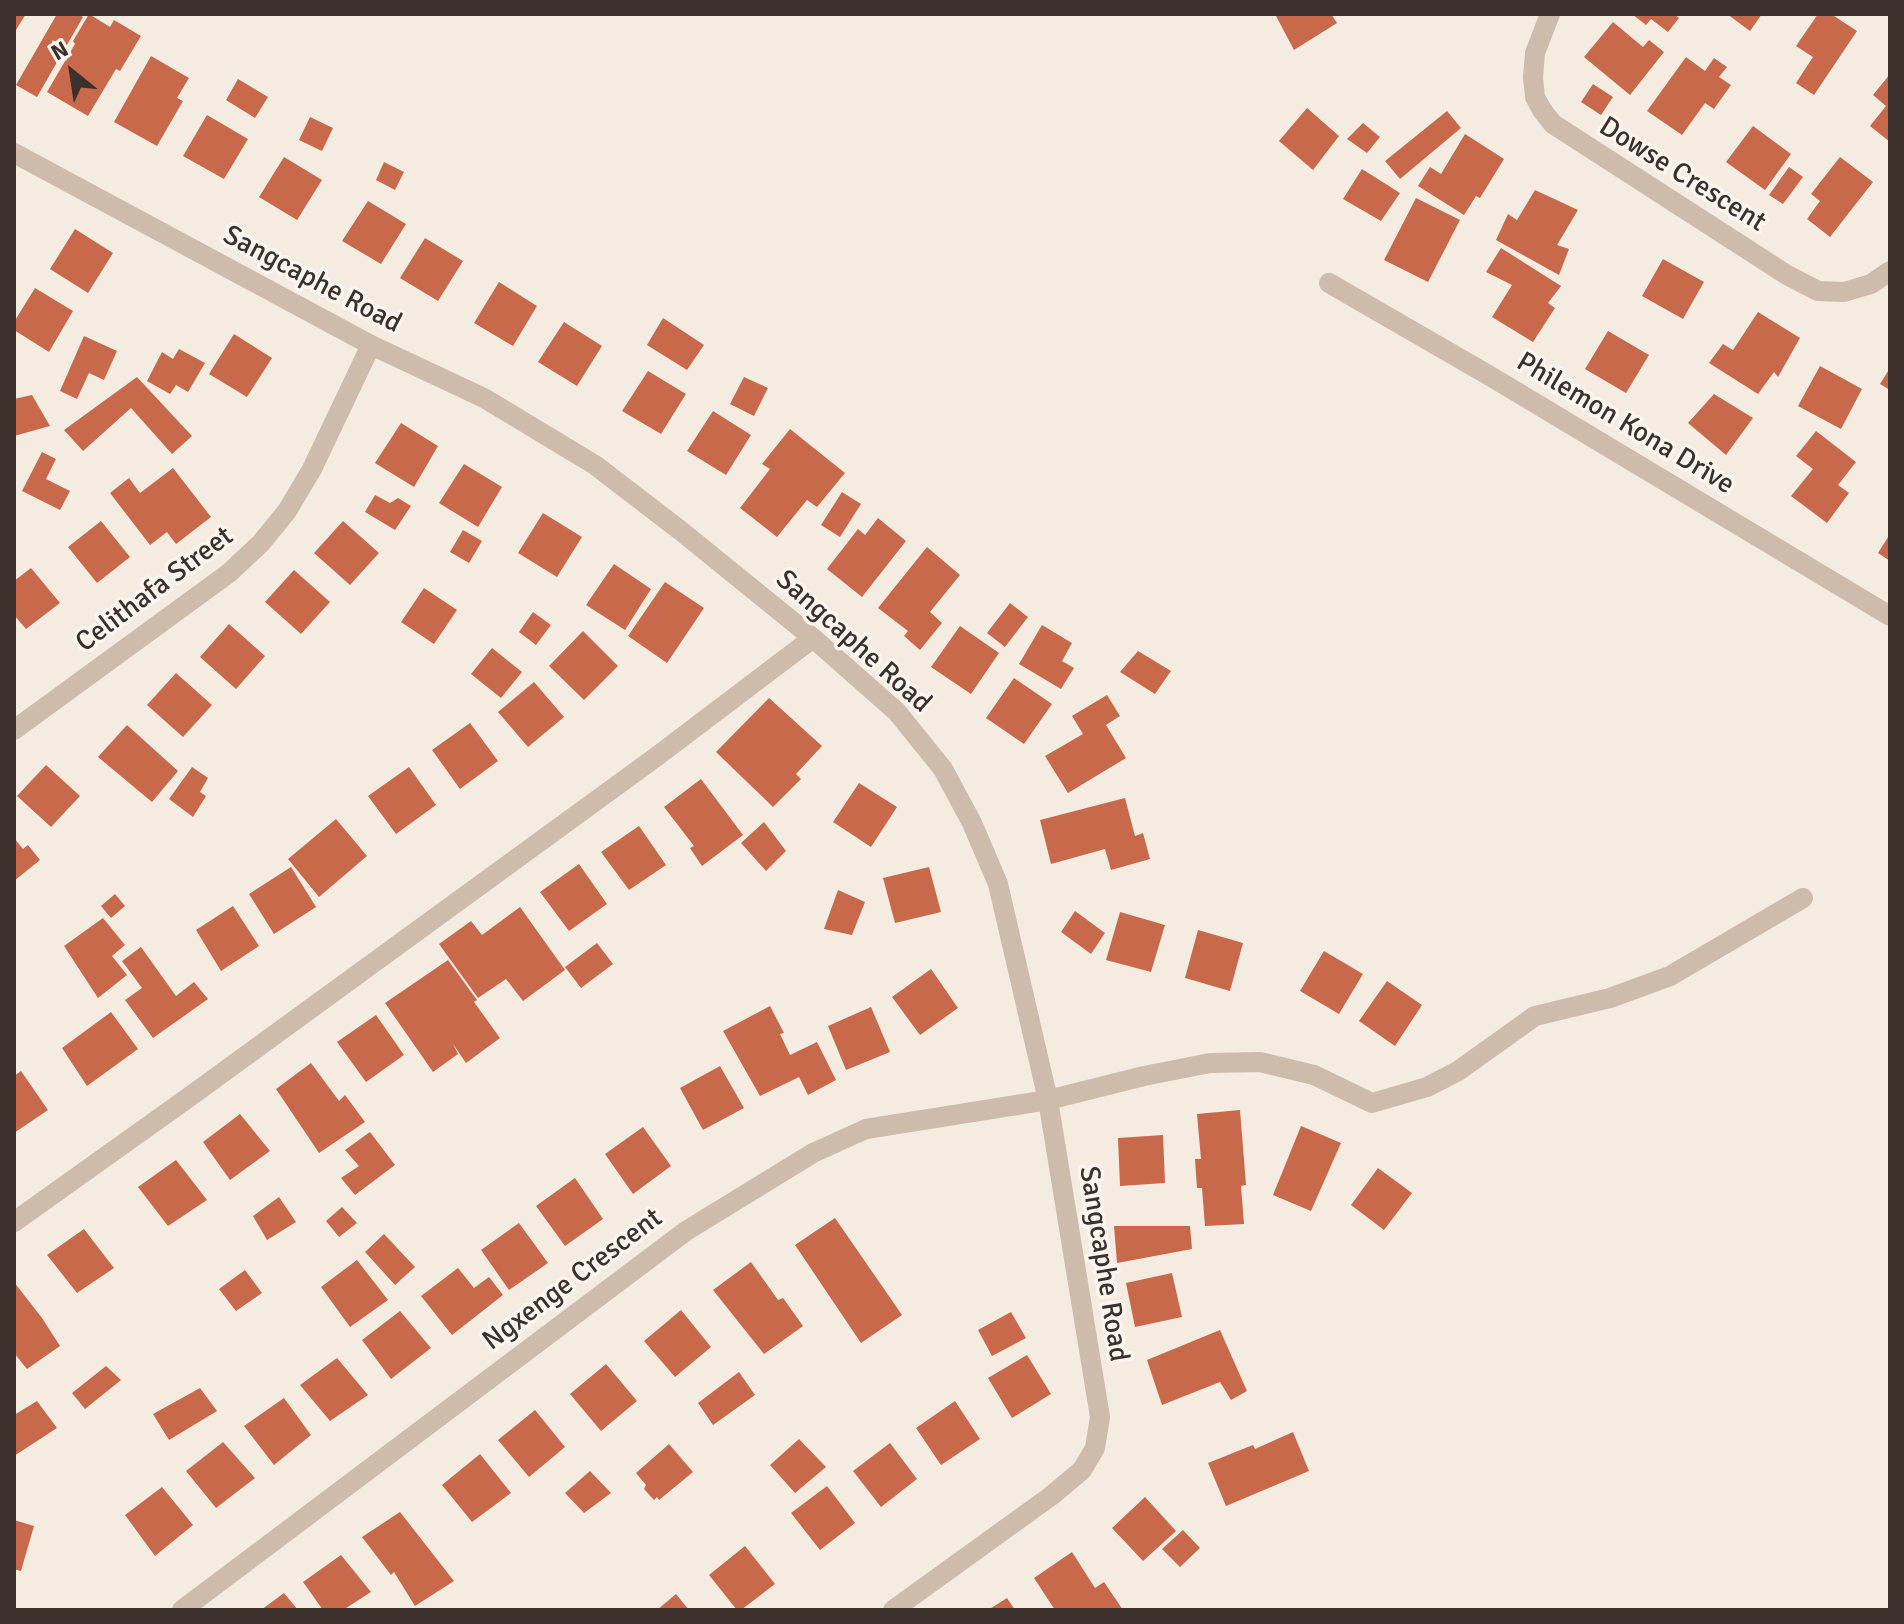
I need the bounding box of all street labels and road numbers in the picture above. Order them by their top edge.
street label: Dowse Crescent [1592,110,1772,240]
street label: Sangcaphe Road [217,219,407,341]
street label: Philemon Kona Drive [1510,346,1740,502]
street label: Celithafa Street [70,520,240,660]
street label: Sangcaphe Road [768,563,938,721]
street label: Sangcaphe Road [1071,1164,1135,1364]
street label: Ngxenge Crescent [477,1202,669,1358]

